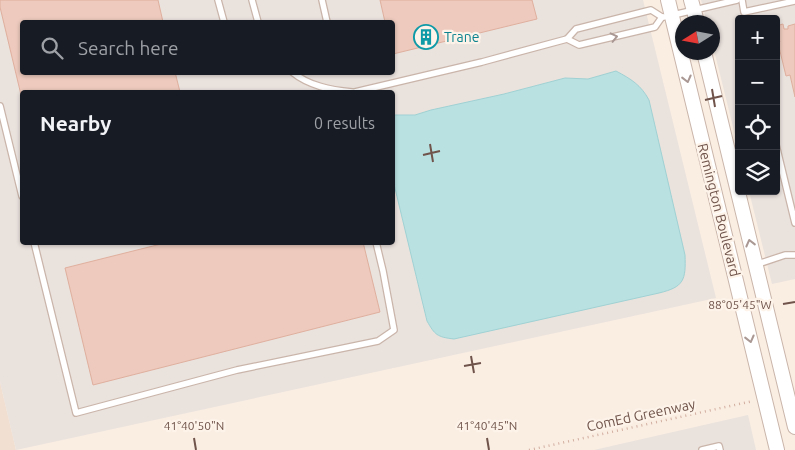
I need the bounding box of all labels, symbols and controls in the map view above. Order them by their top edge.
north arrow [675,15,720,60]
map controls [735,15,780,195]
button: + [735,15,780,60]
search box [20,20,395,75]
building icon: Trane [413,24,439,50]
place label: Trane [444,29,480,45]
one-way arrow [609,32,618,43]
icon: search [38,34,66,62]
text: Search here [78,37,178,59]
button: − [735,60,780,105]
one-way arrow [681,75,692,84]
button: locate [735,105,780,150]
text: Nearby [40,111,111,135]
text: 0 results [314,114,375,132]
street label: Remington Boulevard [695,142,743,278]
button: layers [735,150,780,195]
one-way arrow [745,239,756,248]
text: 88°05'45"W [708,298,772,311]
one-way arrow [744,335,755,344]
street label: ComEd Greenway [585,396,697,434]
text: 41°40'50"N [164,419,224,432]
text: 41°40'45"N [457,419,517,432]

